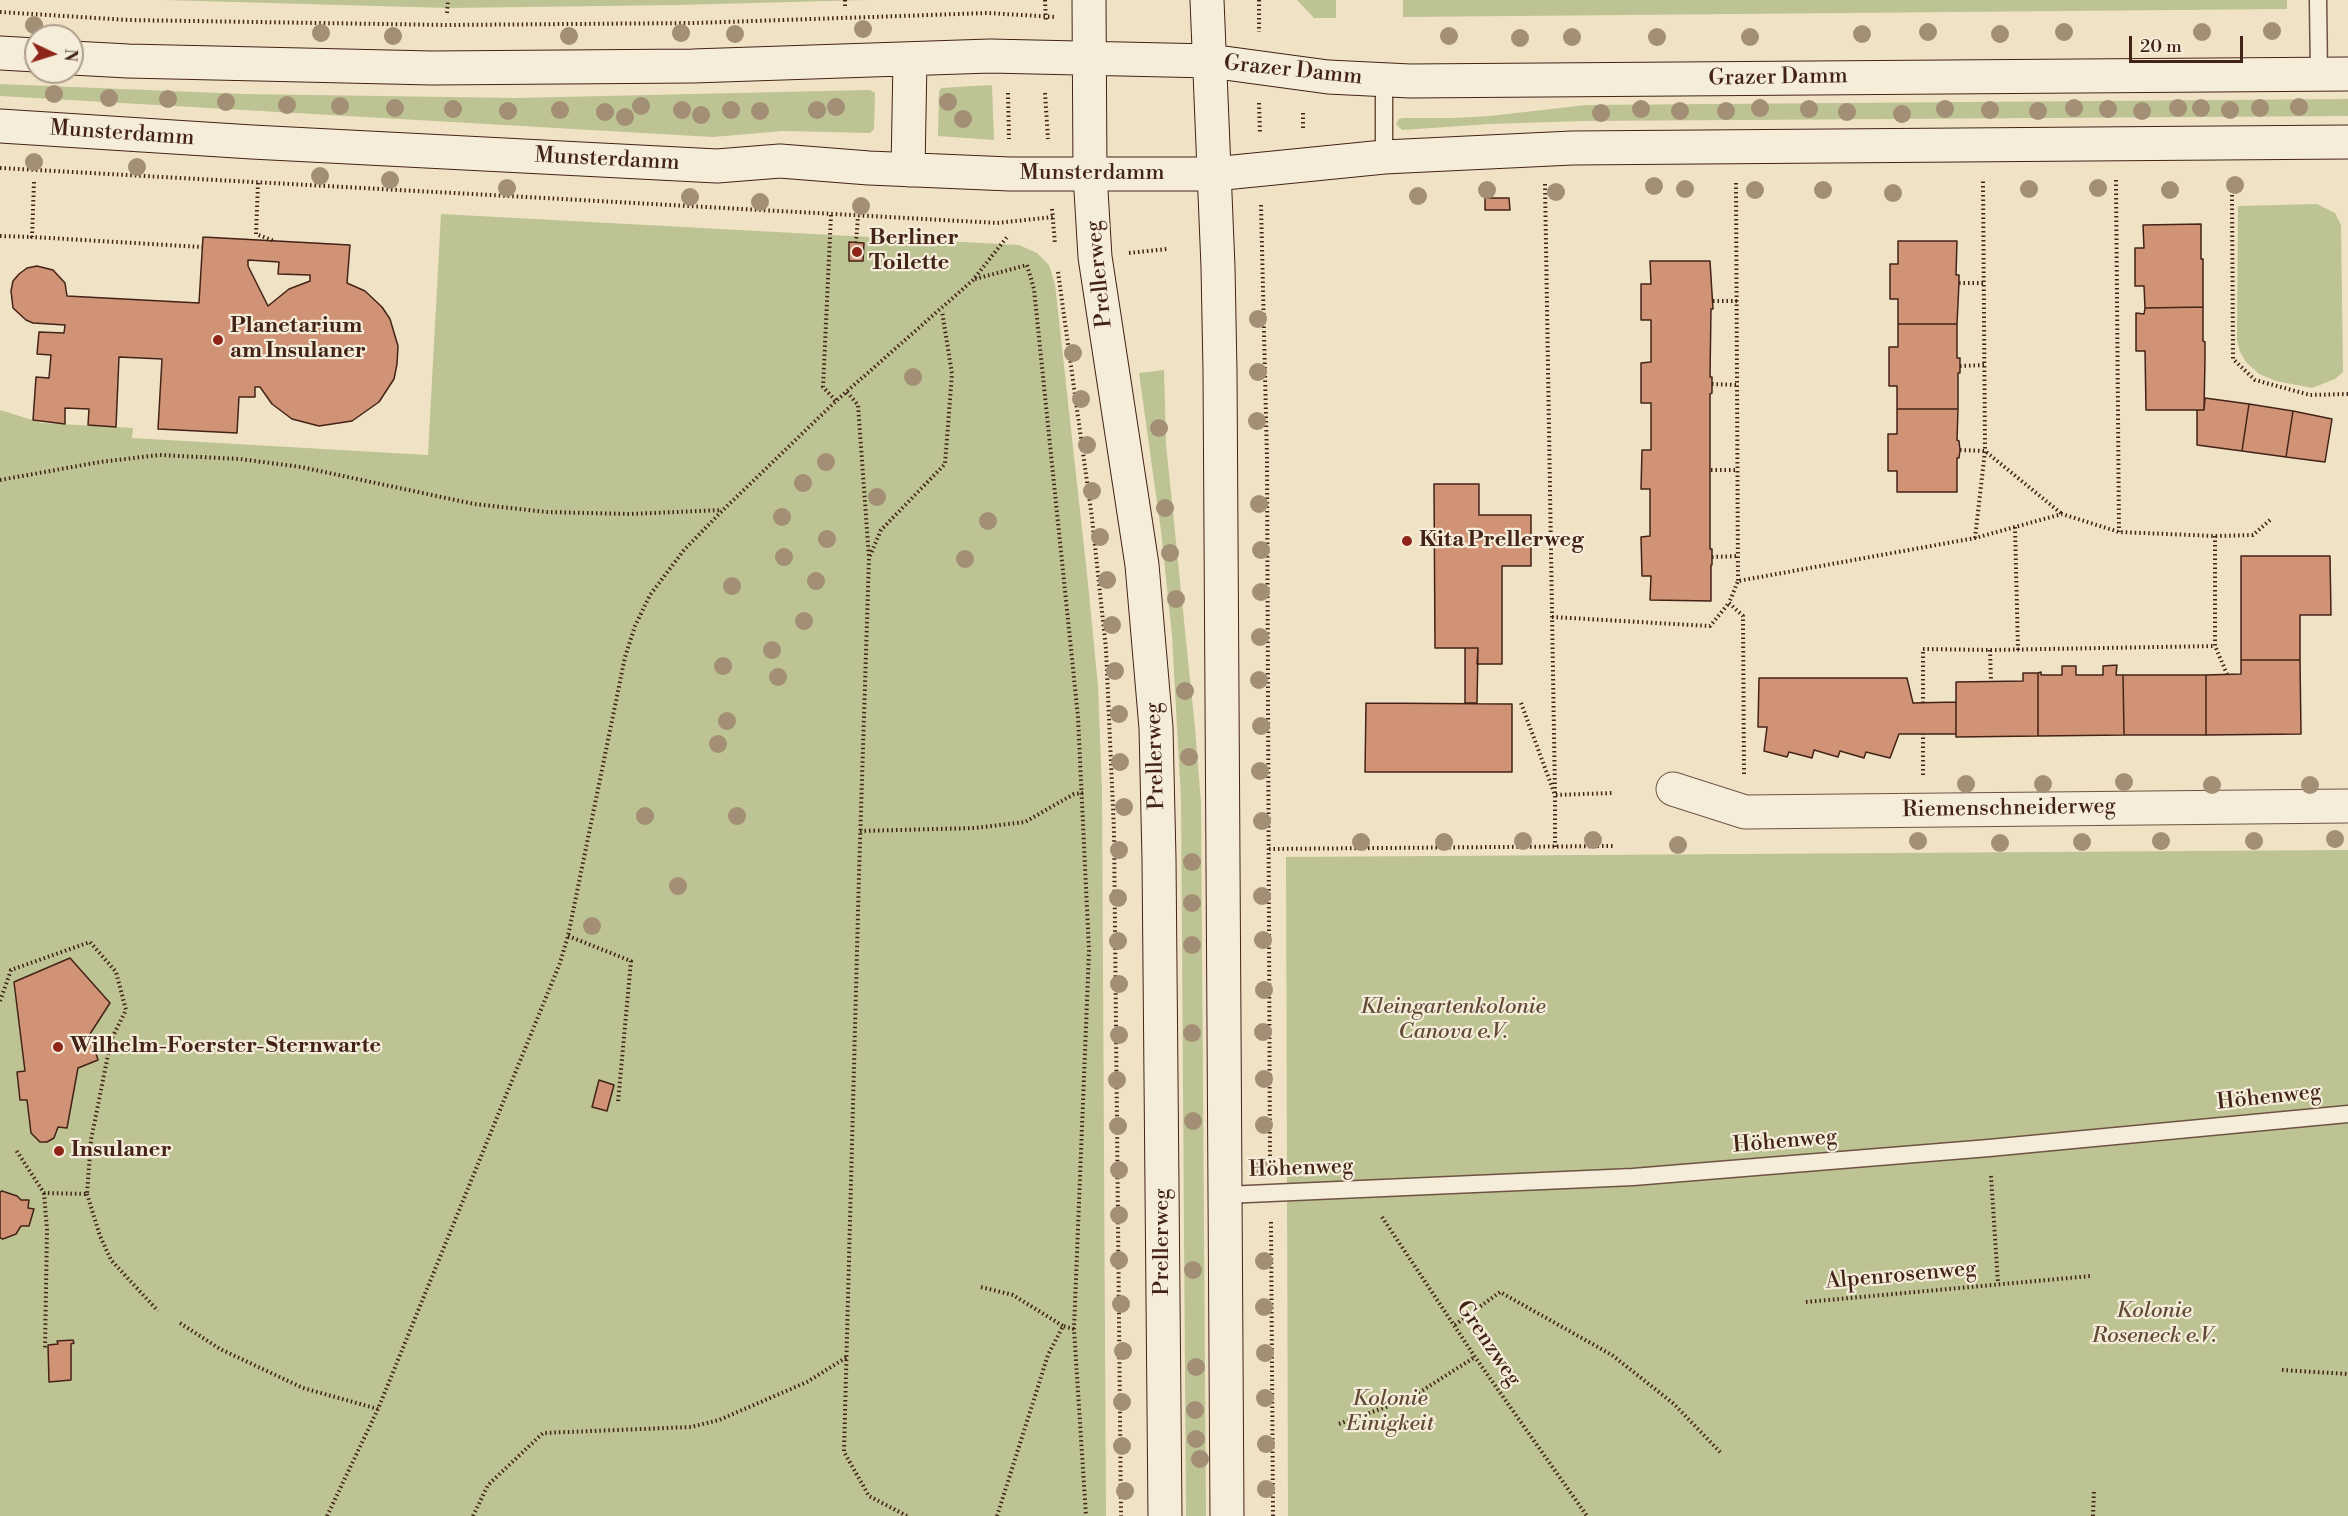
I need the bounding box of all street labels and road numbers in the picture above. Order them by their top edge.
street label: Grazer Damm [1222,51,1364,91]
street label: Grazer Damm [1708,64,1848,92]
street label: Munsterdamm [49,116,195,152]
street label: Munsterdamm [534,143,680,177]
street label: Munsterdamm [1019,161,1165,187]
street label: Prellerweg [1081,219,1119,329]
street label: Prellerweg [1141,702,1171,810]
street label: Riemenschneiderweg [1902,794,2116,824]
street label: Höhenweg [2215,1079,2323,1117]
street label: Höhenweg [1732,1124,1838,1160]
street label: Höhenweg [1248,1154,1354,1184]
street label: Prellerweg [1150,1188,1176,1296]
street label: Alpenrosenweg [1824,1256,1978,1296]
street label: Grenzweg [1450,1296,1526,1392]

